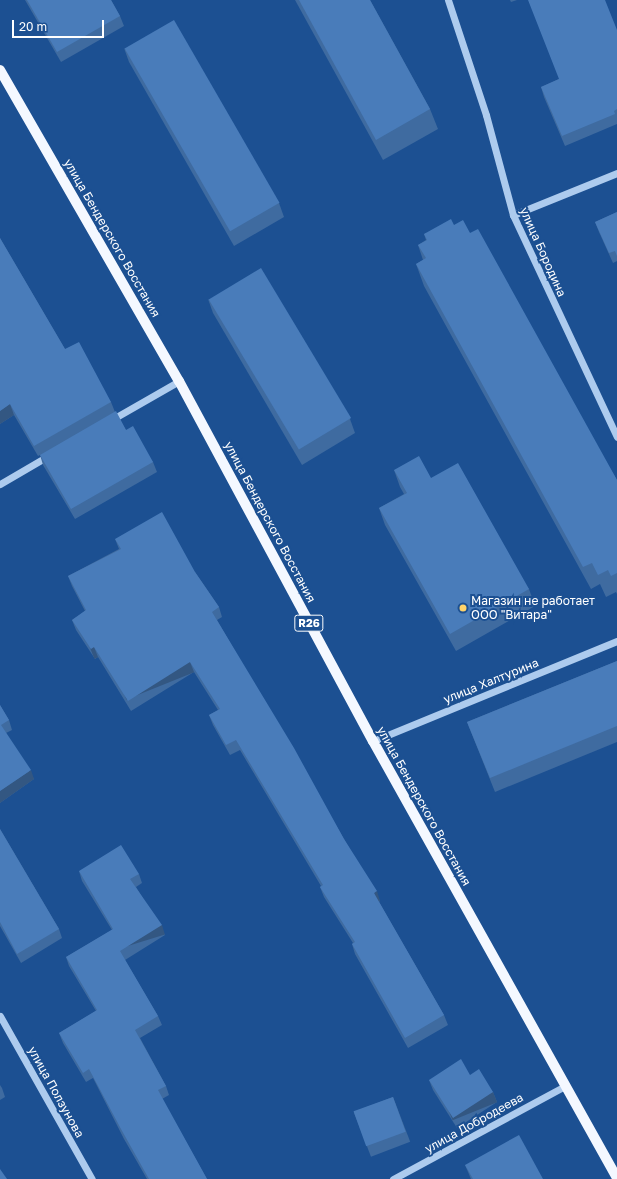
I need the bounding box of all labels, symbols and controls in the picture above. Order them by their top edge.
scale bar [14,12,106,38]
text: 20 m [19,19,47,34]
street label: улица Бендерского Восстания [61,156,163,320]
street label: улица Бородина [517,205,569,299]
street label: улица Бендерского Восстания [221,439,319,605]
place label: Магазин не работает ООО "Витара" [471,594,595,622]
marker: Магазин не работает ООО "Витара" [458,603,468,613]
road number: R26 [294,614,324,632]
street label: улица Халтурина [441,655,541,707]
street label: улица Бендерского Восстания [374,724,474,888]
street label: улица Ползунова [25,1044,87,1140]
street label: улица Добродеева [422,1090,526,1156]

